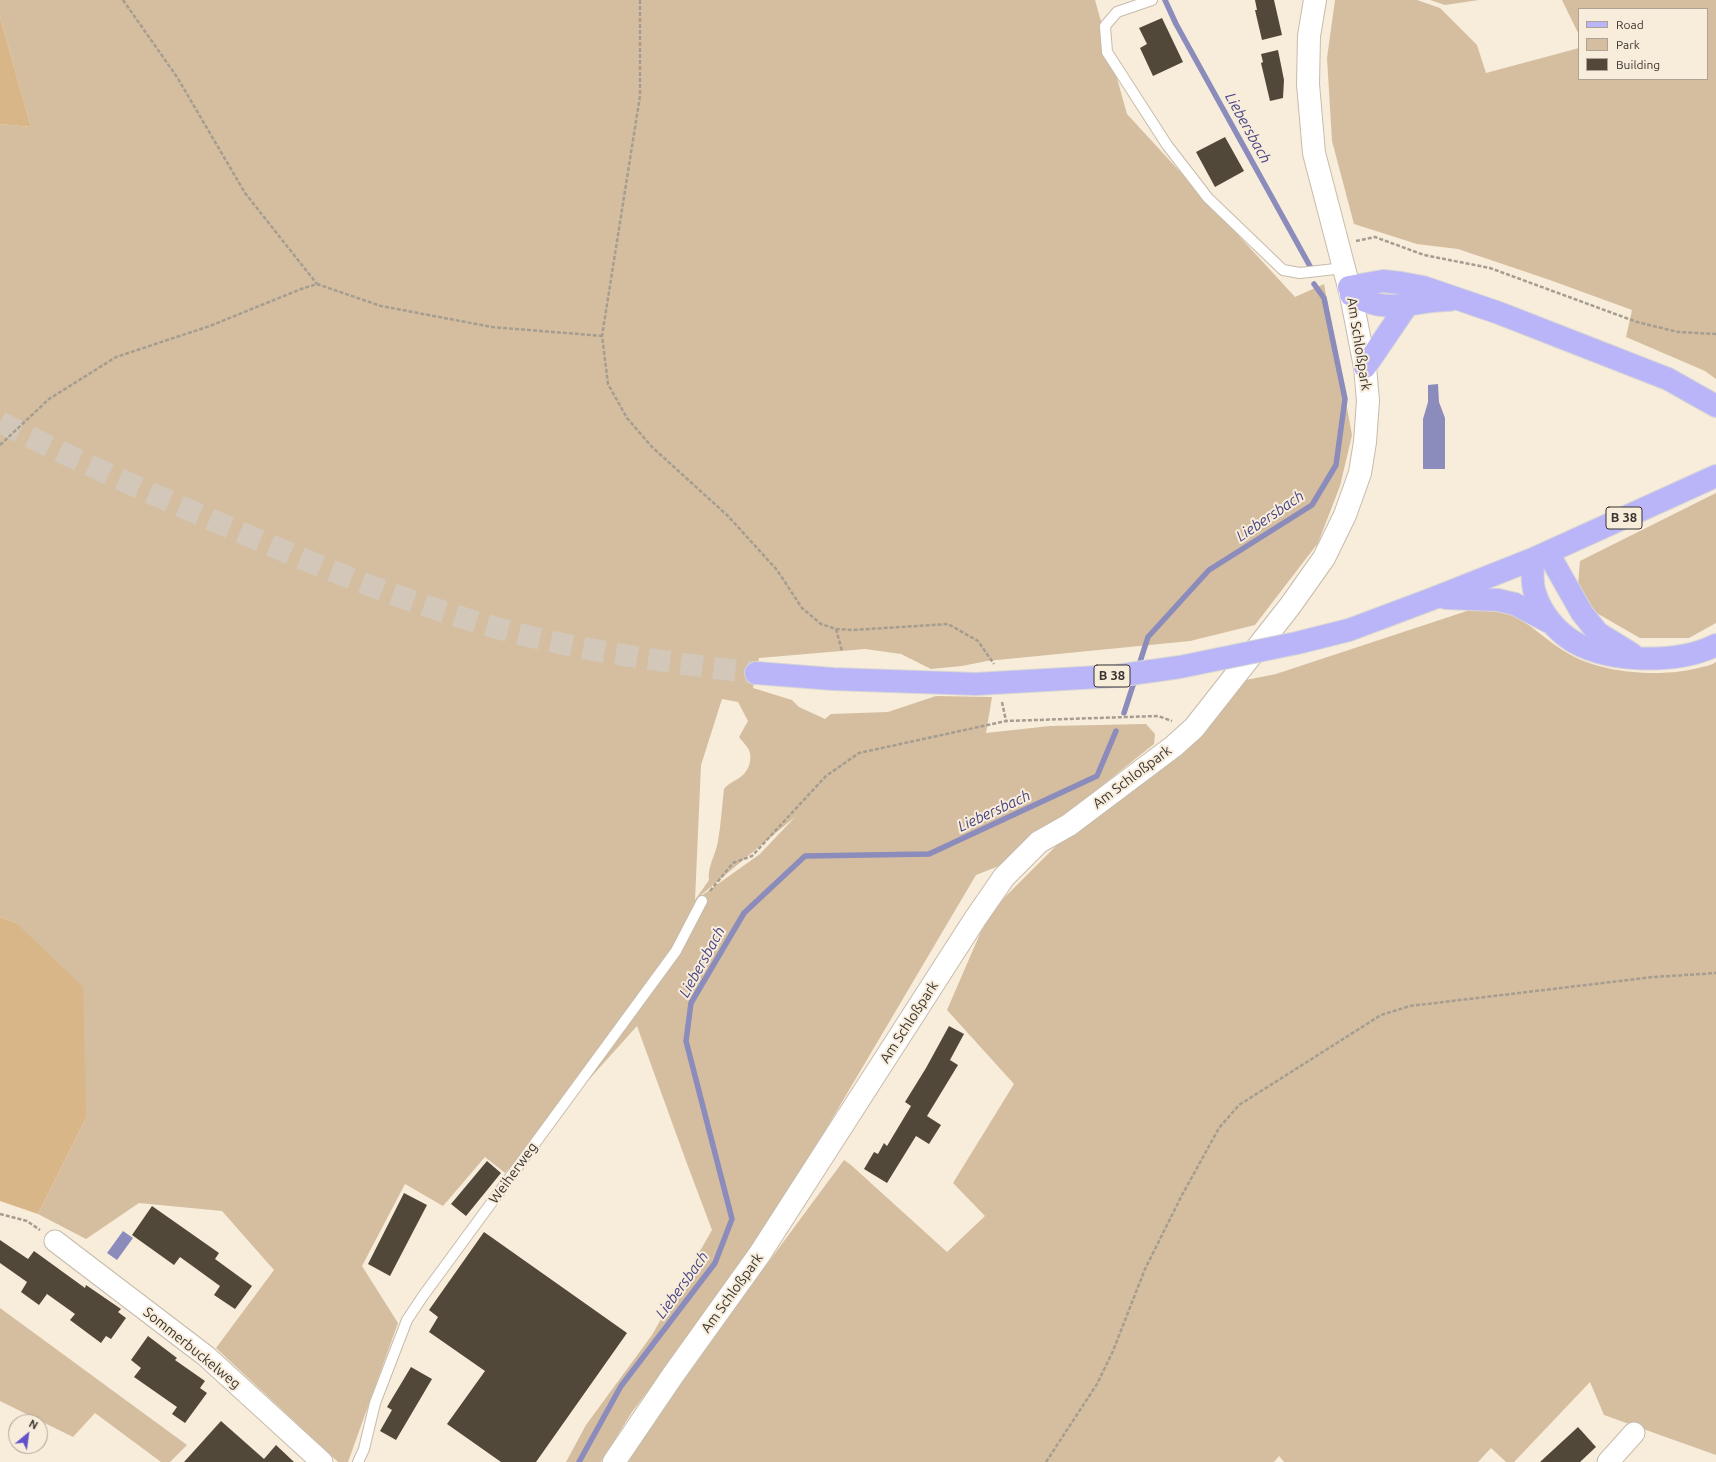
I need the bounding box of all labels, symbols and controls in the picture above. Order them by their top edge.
legend [1578,8,1708,80]
text: Road [1616,18,1644,31]
text: Park [1616,38,1640,51]
text: Building [1616,58,1660,71]
water label: Liebersbach [1221,89,1275,167]
street label: Am Schloßpark [1343,296,1375,392]
water label: Liebersbach [1233,487,1307,545]
road number: B 38 [1606,507,1642,529]
road number: B 38 [1094,665,1130,687]
street label: Am Schloßpark [1089,742,1175,812]
water label: Liebersbach [955,786,1033,836]
water label: Liebersbach [675,923,729,1001]
street label: Am Schloßpark [876,978,942,1066]
street label: Weiherweg [485,1139,541,1207]
water label: Liebersbach [652,1248,712,1322]
street label: Am Schloßpark [697,1250,767,1336]
street label: Sommerbuckelweg [140,1304,244,1392]
north arrow [8,1414,48,1454]
text: N [27,1417,40,1432]

